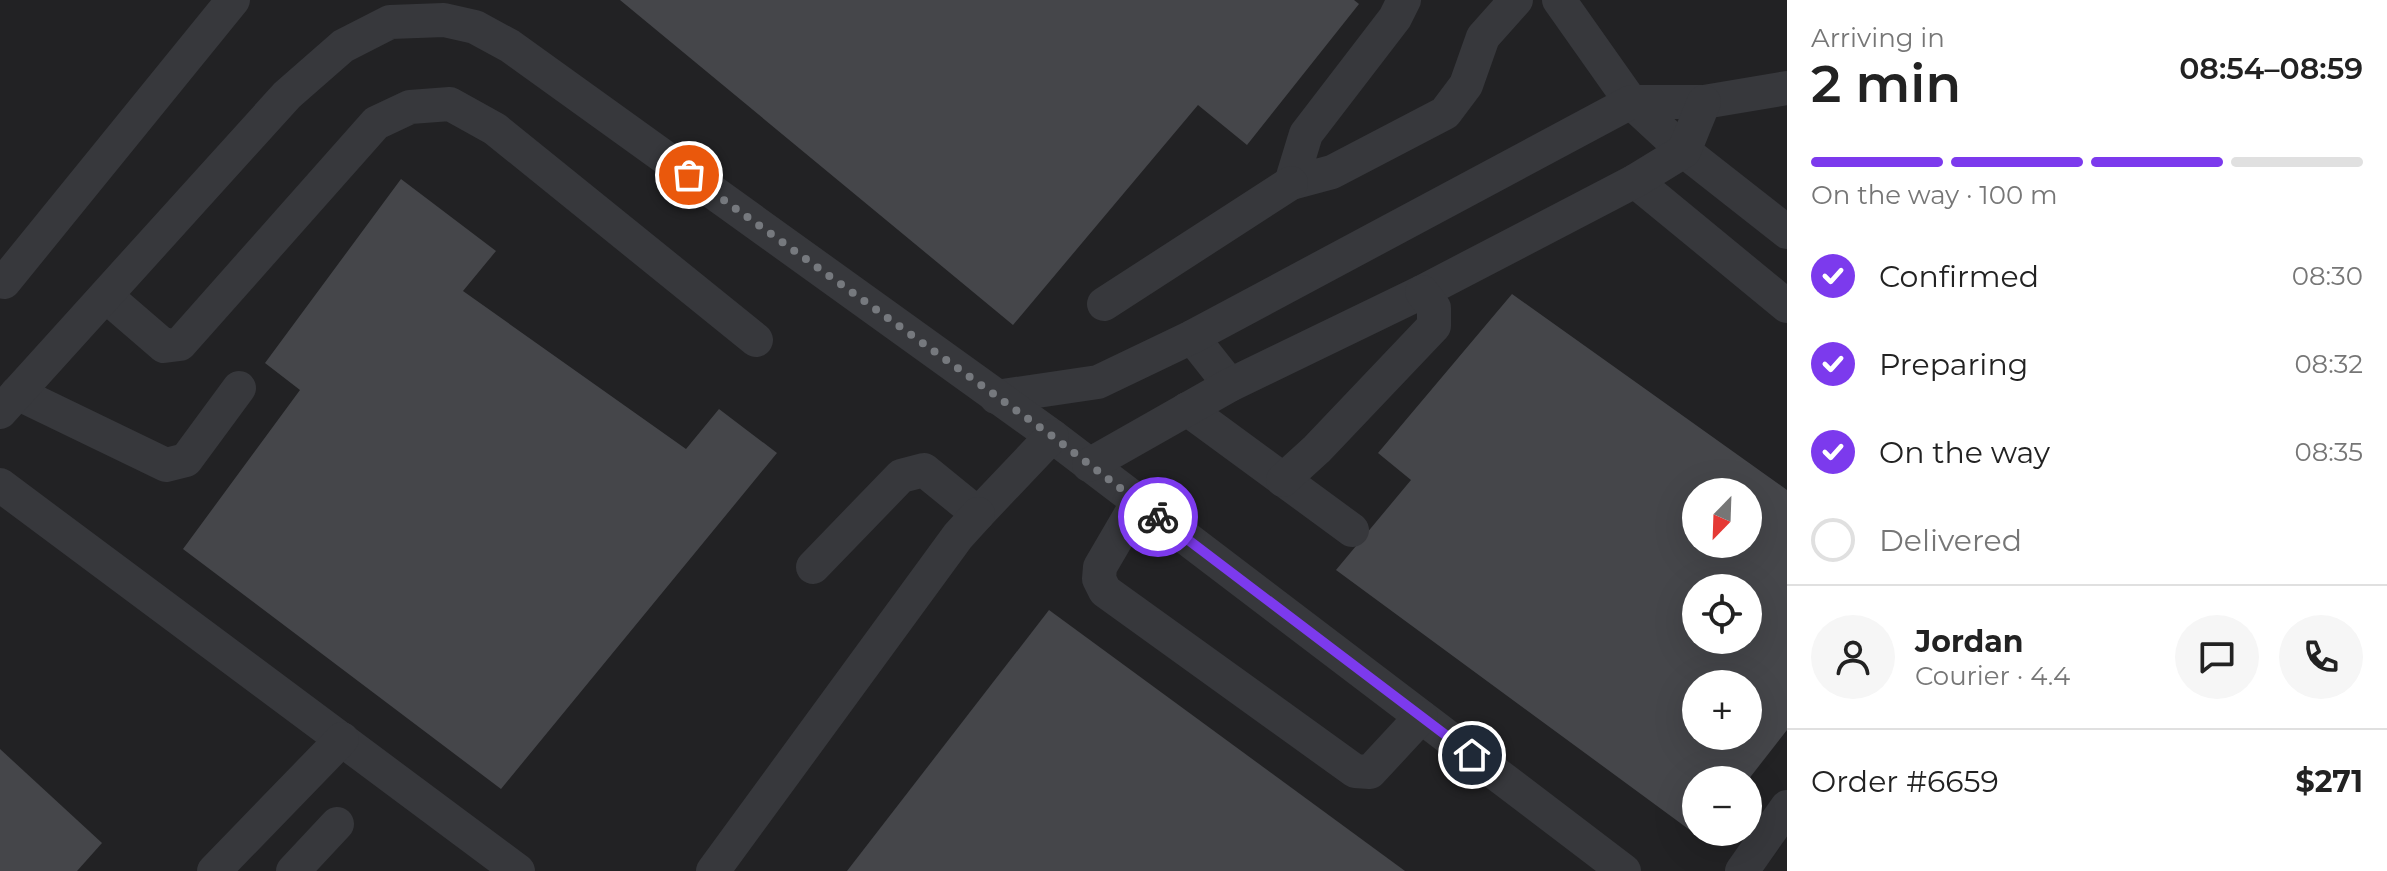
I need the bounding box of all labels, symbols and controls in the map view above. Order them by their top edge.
text: Arriving in [1811,22,1945,54]
text: 08:54–08:59 [2179,50,2363,87]
text: 2 min [1811,52,1961,115]
pin [655,141,723,209]
icon: bag [667,153,711,197]
text: On the way · 100 m [1811,179,2058,211]
icon: check [1811,254,1855,298]
text: Confirmed [1879,258,2039,295]
text: 08:30 [2292,260,2363,292]
icon: check [1811,342,1855,386]
text: Preparing [1879,346,2028,383]
text: 08:32 [2294,348,2363,380]
icon: check [1811,430,1855,474]
text: On the way [1879,434,2050,471]
text: 08:35 [2295,436,2363,468]
courier [1118,477,1198,557]
north arrow [1682,478,1762,558]
map controls [1682,478,1762,846]
icon: bike [1136,495,1180,539]
text: Delivered [1879,522,2022,559]
button: locate [1682,574,1762,654]
button: person [1811,615,1895,699]
button: chat [2175,615,2259,699]
button: phone [2279,615,2363,699]
text: Jordan [1915,623,2024,660]
text: Courier · 4.4 [1915,660,2070,692]
button: + [1682,670,1762,750]
pin [1438,721,1506,789]
icon: home [1450,733,1494,777]
text: Order #6659 [1811,763,1999,800]
text: $271 [2296,763,2363,800]
button: − [1682,766,1762,846]

